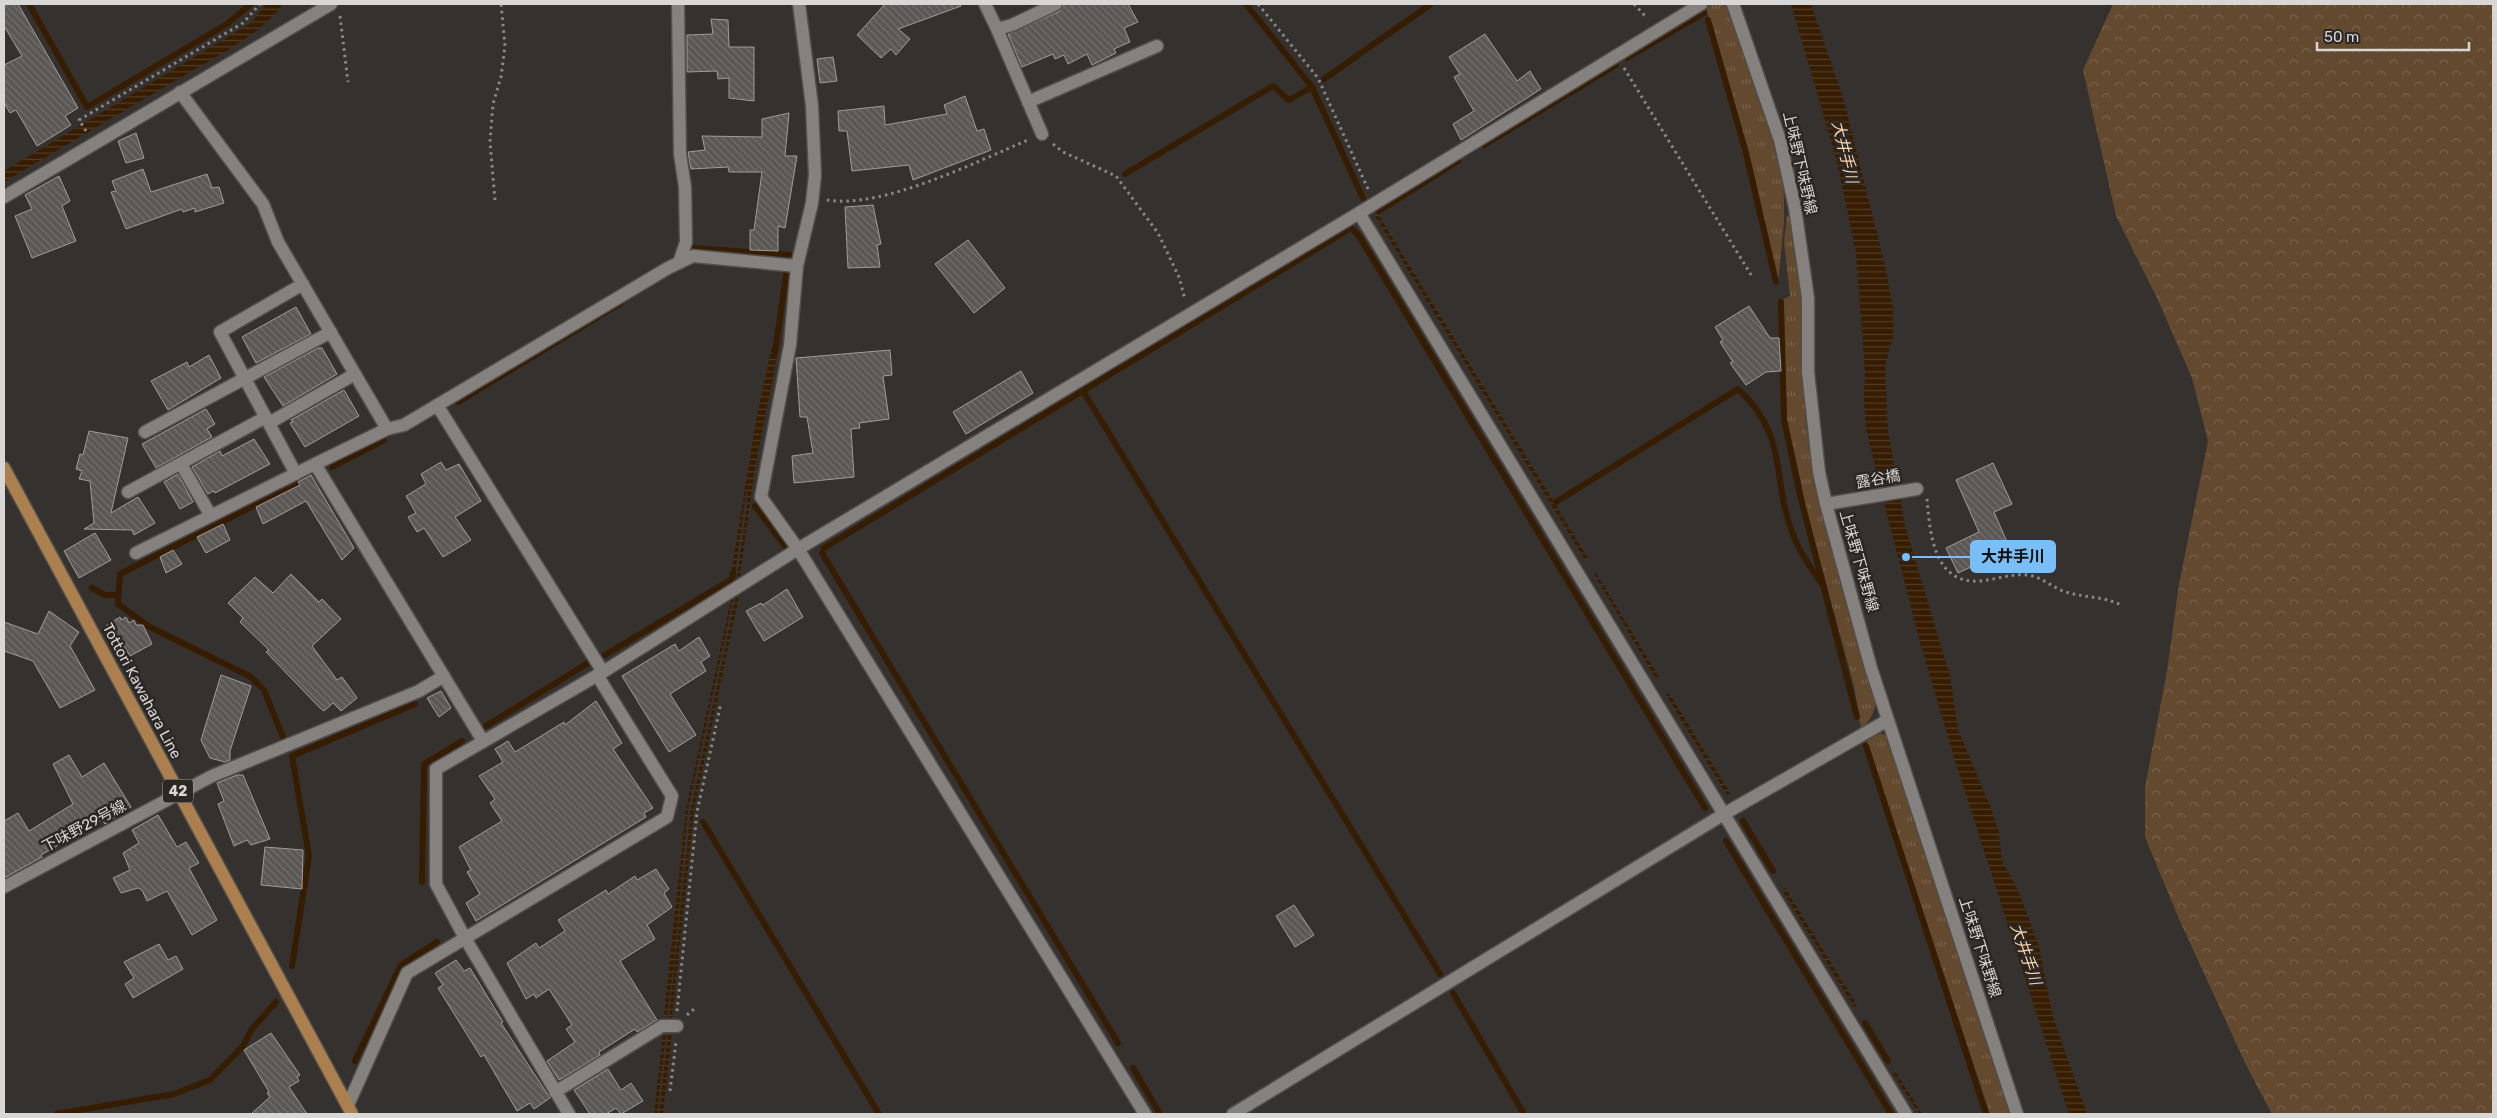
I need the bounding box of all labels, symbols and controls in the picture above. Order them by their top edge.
scale bar [2317,20,2470,52]
text: 50 m [2324,28,2359,46]
street label: 上味野下味野線 [1779,110,1821,216]
water label: 大井手川 [1828,119,1862,187]
street label: 露谷橋 [1854,466,1902,492]
street label: 上味野下味野線 [1836,508,1882,614]
callout: 大井手川 [1971,541,2055,572]
text: 大井手川 [1981,547,2045,566]
street label: Tottori Kawahara Line [99,620,185,762]
road number: 42 [163,779,193,802]
street label: 下味野29号線 [39,796,129,856]
street label: 上味野下味野線 [1955,894,2005,1000]
water label: 大井手川 [2007,921,2046,989]

